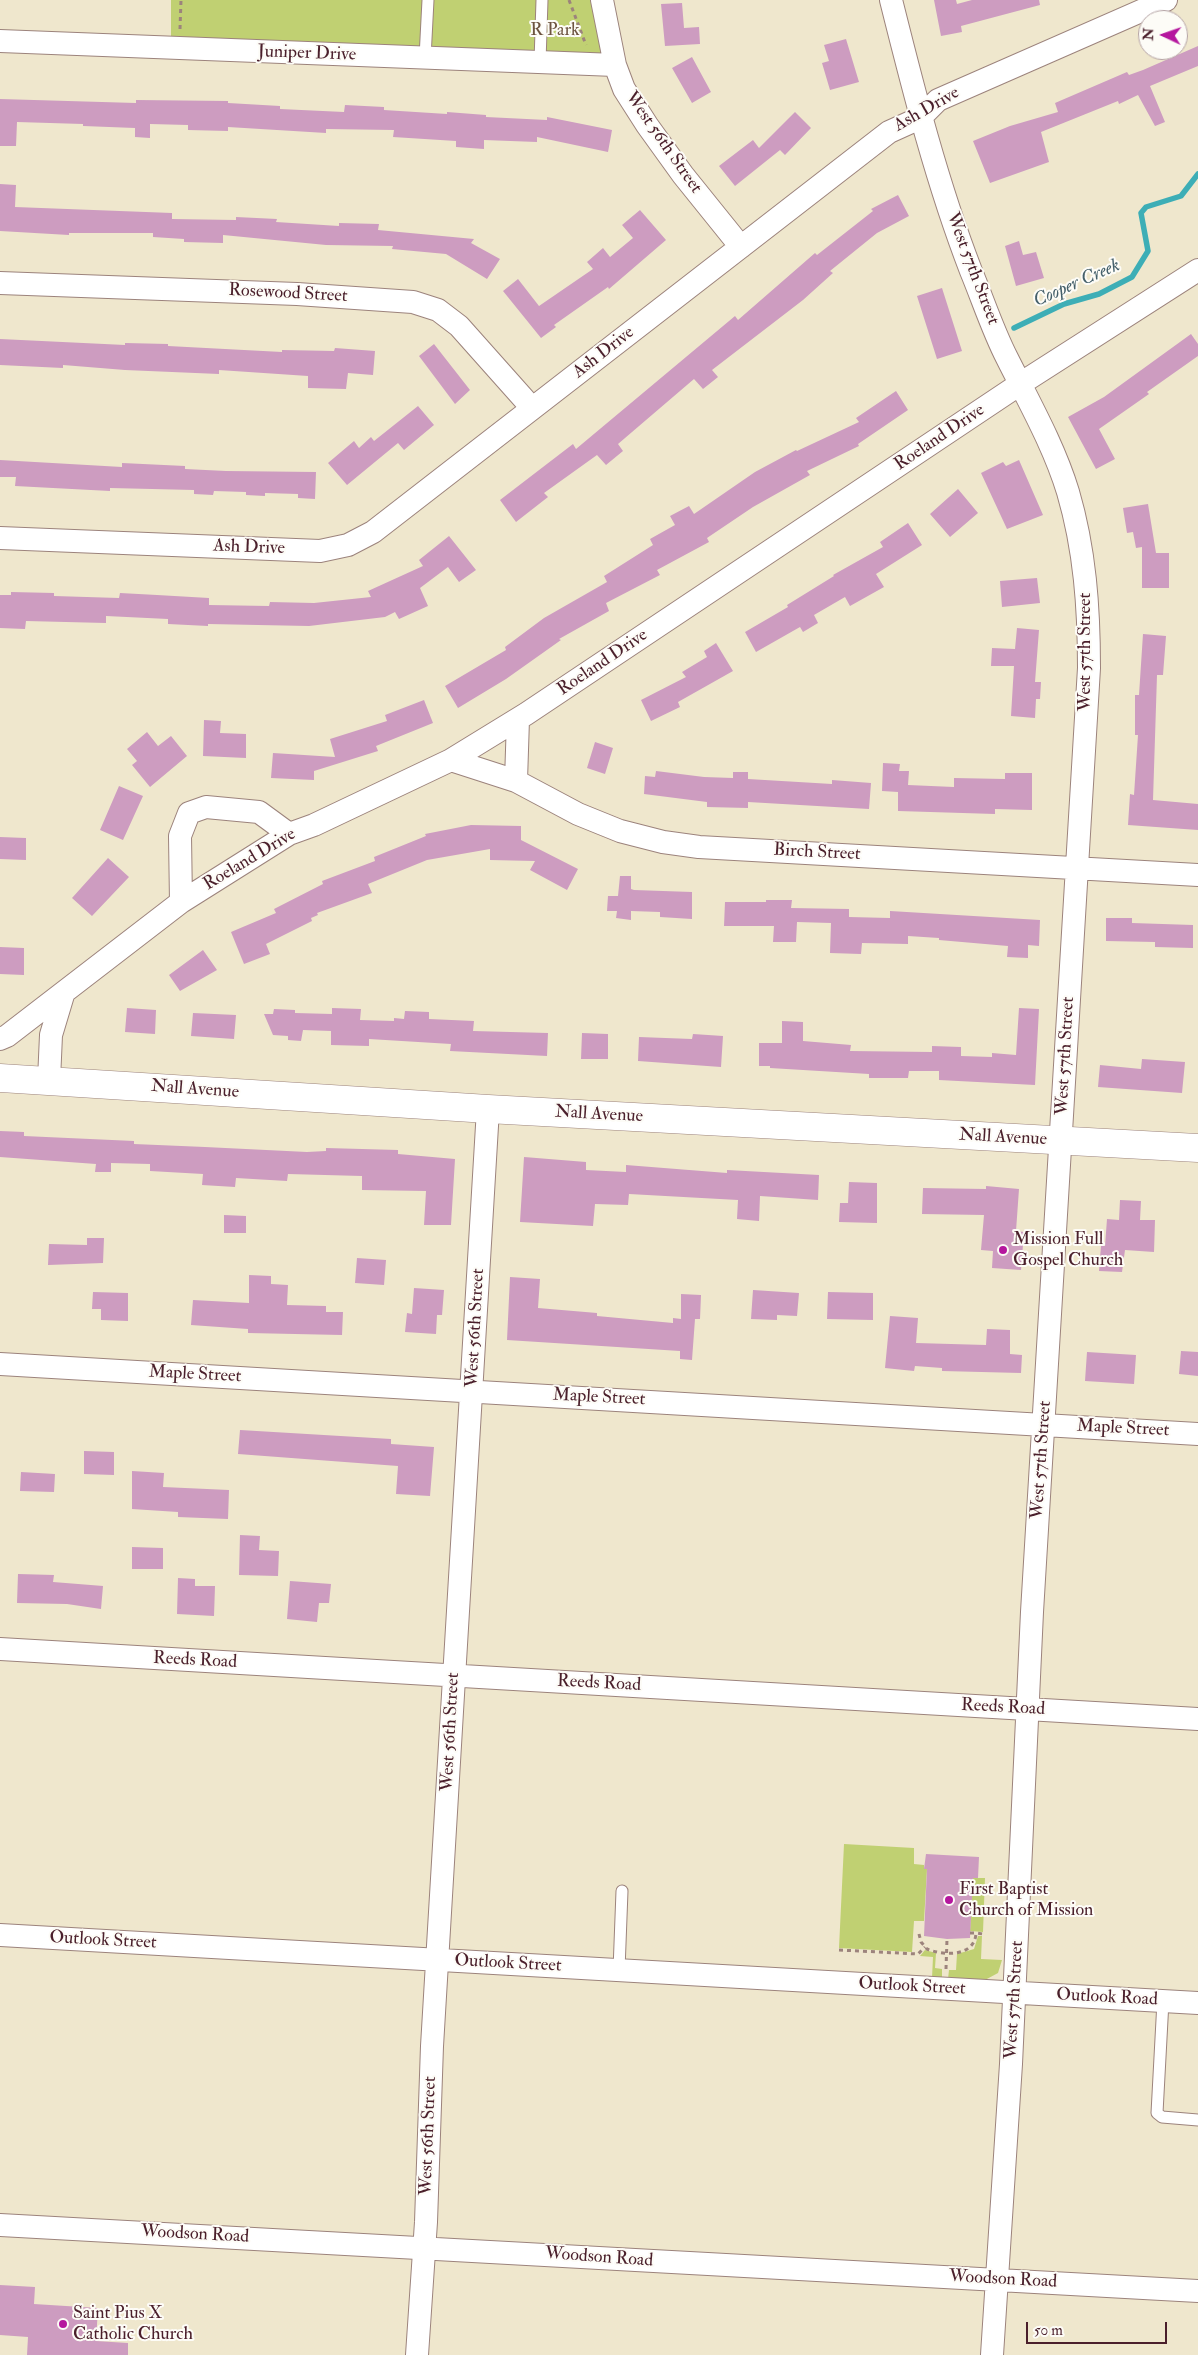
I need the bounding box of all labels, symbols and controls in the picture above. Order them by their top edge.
north arrow [1138,10,1188,60]
park label: R Park [530,20,580,42]
text: N [1140,28,1157,41]
street label: Juniper Drive [257,41,357,67]
street label: Ash Drive [890,83,964,137]
street label: West 56th Street [620,88,706,198]
street label: West 57th Street [941,210,1003,328]
water label: Cooper Creek [1030,255,1124,313]
street label: Rosewood Street [228,280,348,308]
street label: Ash Drive [569,322,639,384]
street label: Roeland Drive [891,400,989,476]
street label: Ash Drive [213,536,285,560]
street label: West 57th Street [1075,593,1097,711]
street label: Roeland Drive [554,625,652,701]
street label: Roeland Drive [200,824,300,896]
street label: Birch Street [773,840,861,866]
street label: West 57th Street [1052,996,1080,1116]
street label: Nall Avenue [150,1076,240,1104]
street label: Nall Avenue [554,1102,644,1128]
street label: Nall Avenue [958,1125,1048,1151]
place label: Mission Full Gospel Church [1013,1229,1123,1272]
marker: Mission Full Gospel Church [997,1244,1009,1256]
street label: West 56th Street [462,1268,490,1388]
street label: Maple Street [148,1362,242,1388]
street label: Maple Street [552,1385,646,1411]
street label: West 57th Street [1027,1400,1057,1520]
street label: Maple Street [1076,1416,1170,1442]
street label: Reeds Road [152,1648,238,1674]
street label: Reeds Road [556,1671,642,1697]
street label: West 56th Street [437,1672,465,1792]
street label: Reeds Road [960,1695,1046,1721]
place label: First Baptist Church of Mission [959,1879,1093,1922]
marker: First Baptist Church of Mission [943,1894,955,1906]
street label: Outlook Street [49,1927,157,1955]
street label: West 57th Street [1001,1940,1029,2060]
street label: Outlook Street [454,1950,562,1978]
street label: Outlook Street [858,1973,966,2001]
street label: Outlook Road [1056,1985,1158,2011]
street label: West 56th Street [416,2076,442,2196]
street label: Woodson Road [140,2221,250,2249]
street label: Woodson Road [544,2243,654,2273]
street label: Woodson Road [948,2266,1058,2294]
place label: Saint Pius X Catholic Church [73,2303,193,2346]
scale bar [1028,2312,1169,2344]
marker: Saint Pius X Catholic Church [57,2318,69,2330]
text: 50 m [1034,2321,1063,2340]

